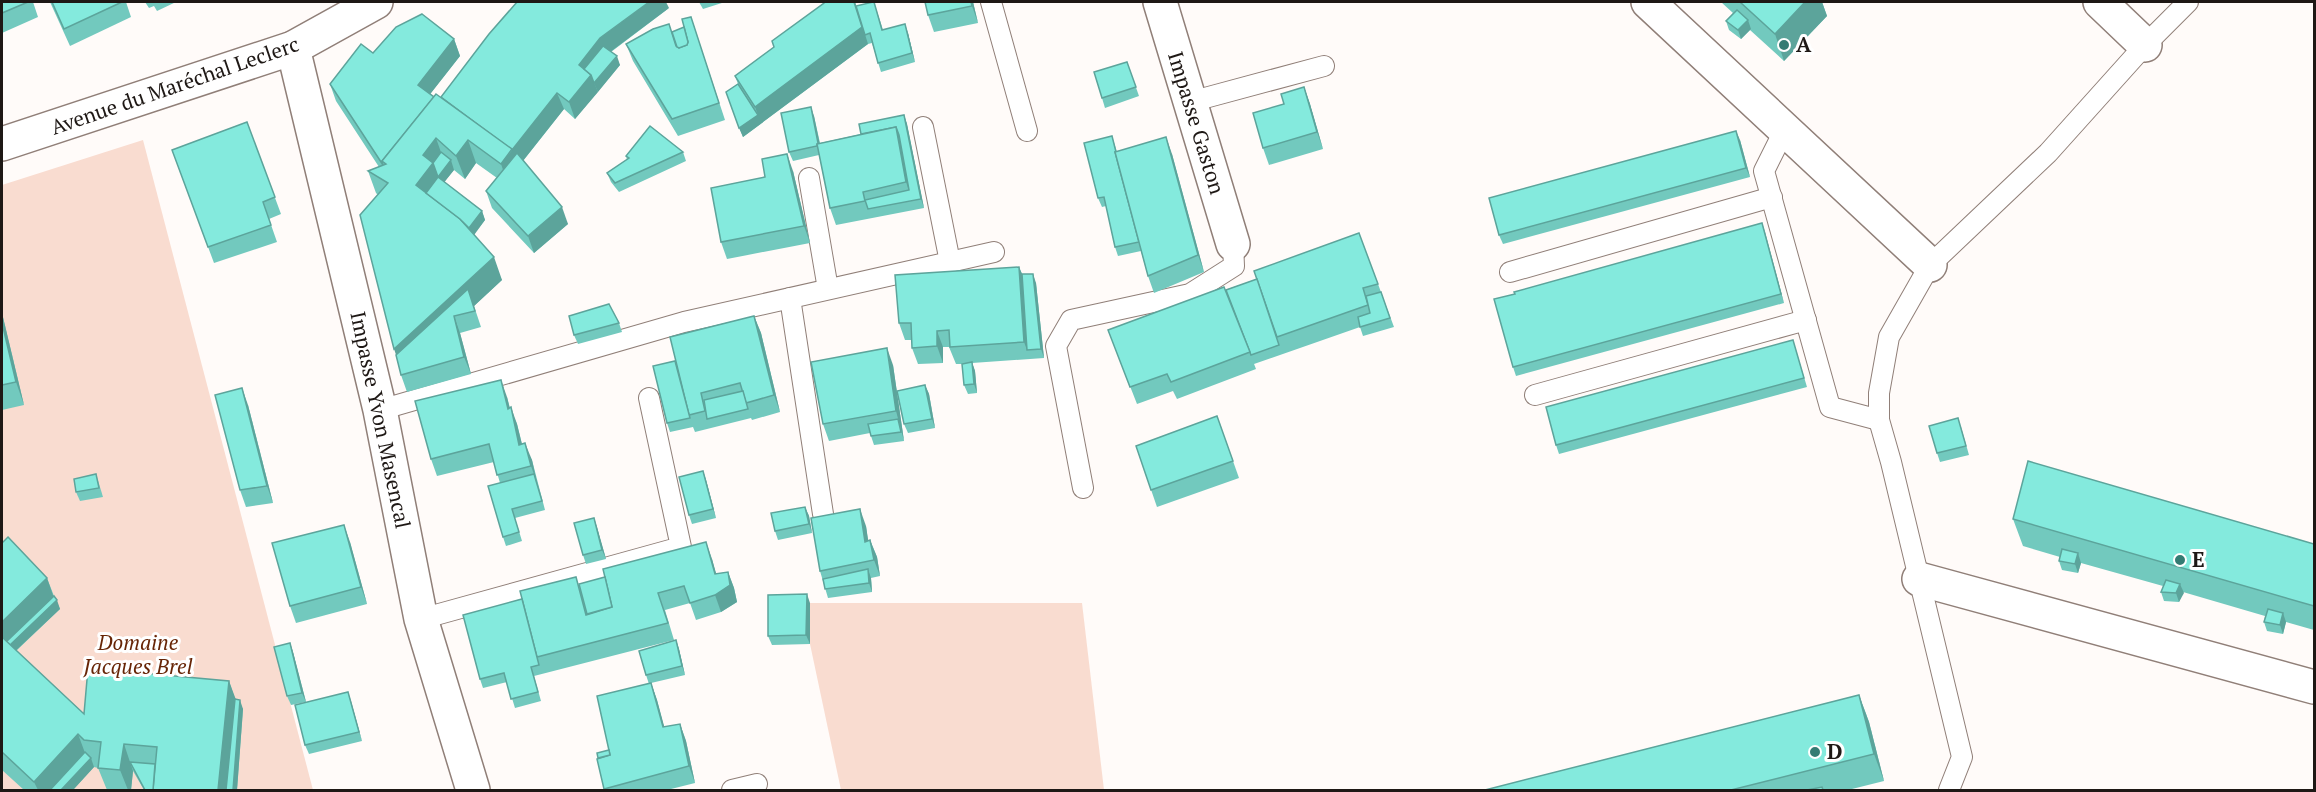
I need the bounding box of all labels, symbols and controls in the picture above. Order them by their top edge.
street label: Avenue du Maréchal Leclerc [47,29,303,141]
place label: A [1796,30,1812,58]
marker: A [1777,38,1791,52]
street label: Impasse Gaston [1162,48,1232,198]
street label: Impasse Yvon Masencal [344,309,418,531]
place label: E [2192,545,2205,573]
marker: E [2173,553,2187,567]
park label: Domaine Jacques Brel [83,628,193,680]
place label: D [1827,737,1842,765]
marker: D [1808,745,1822,759]

